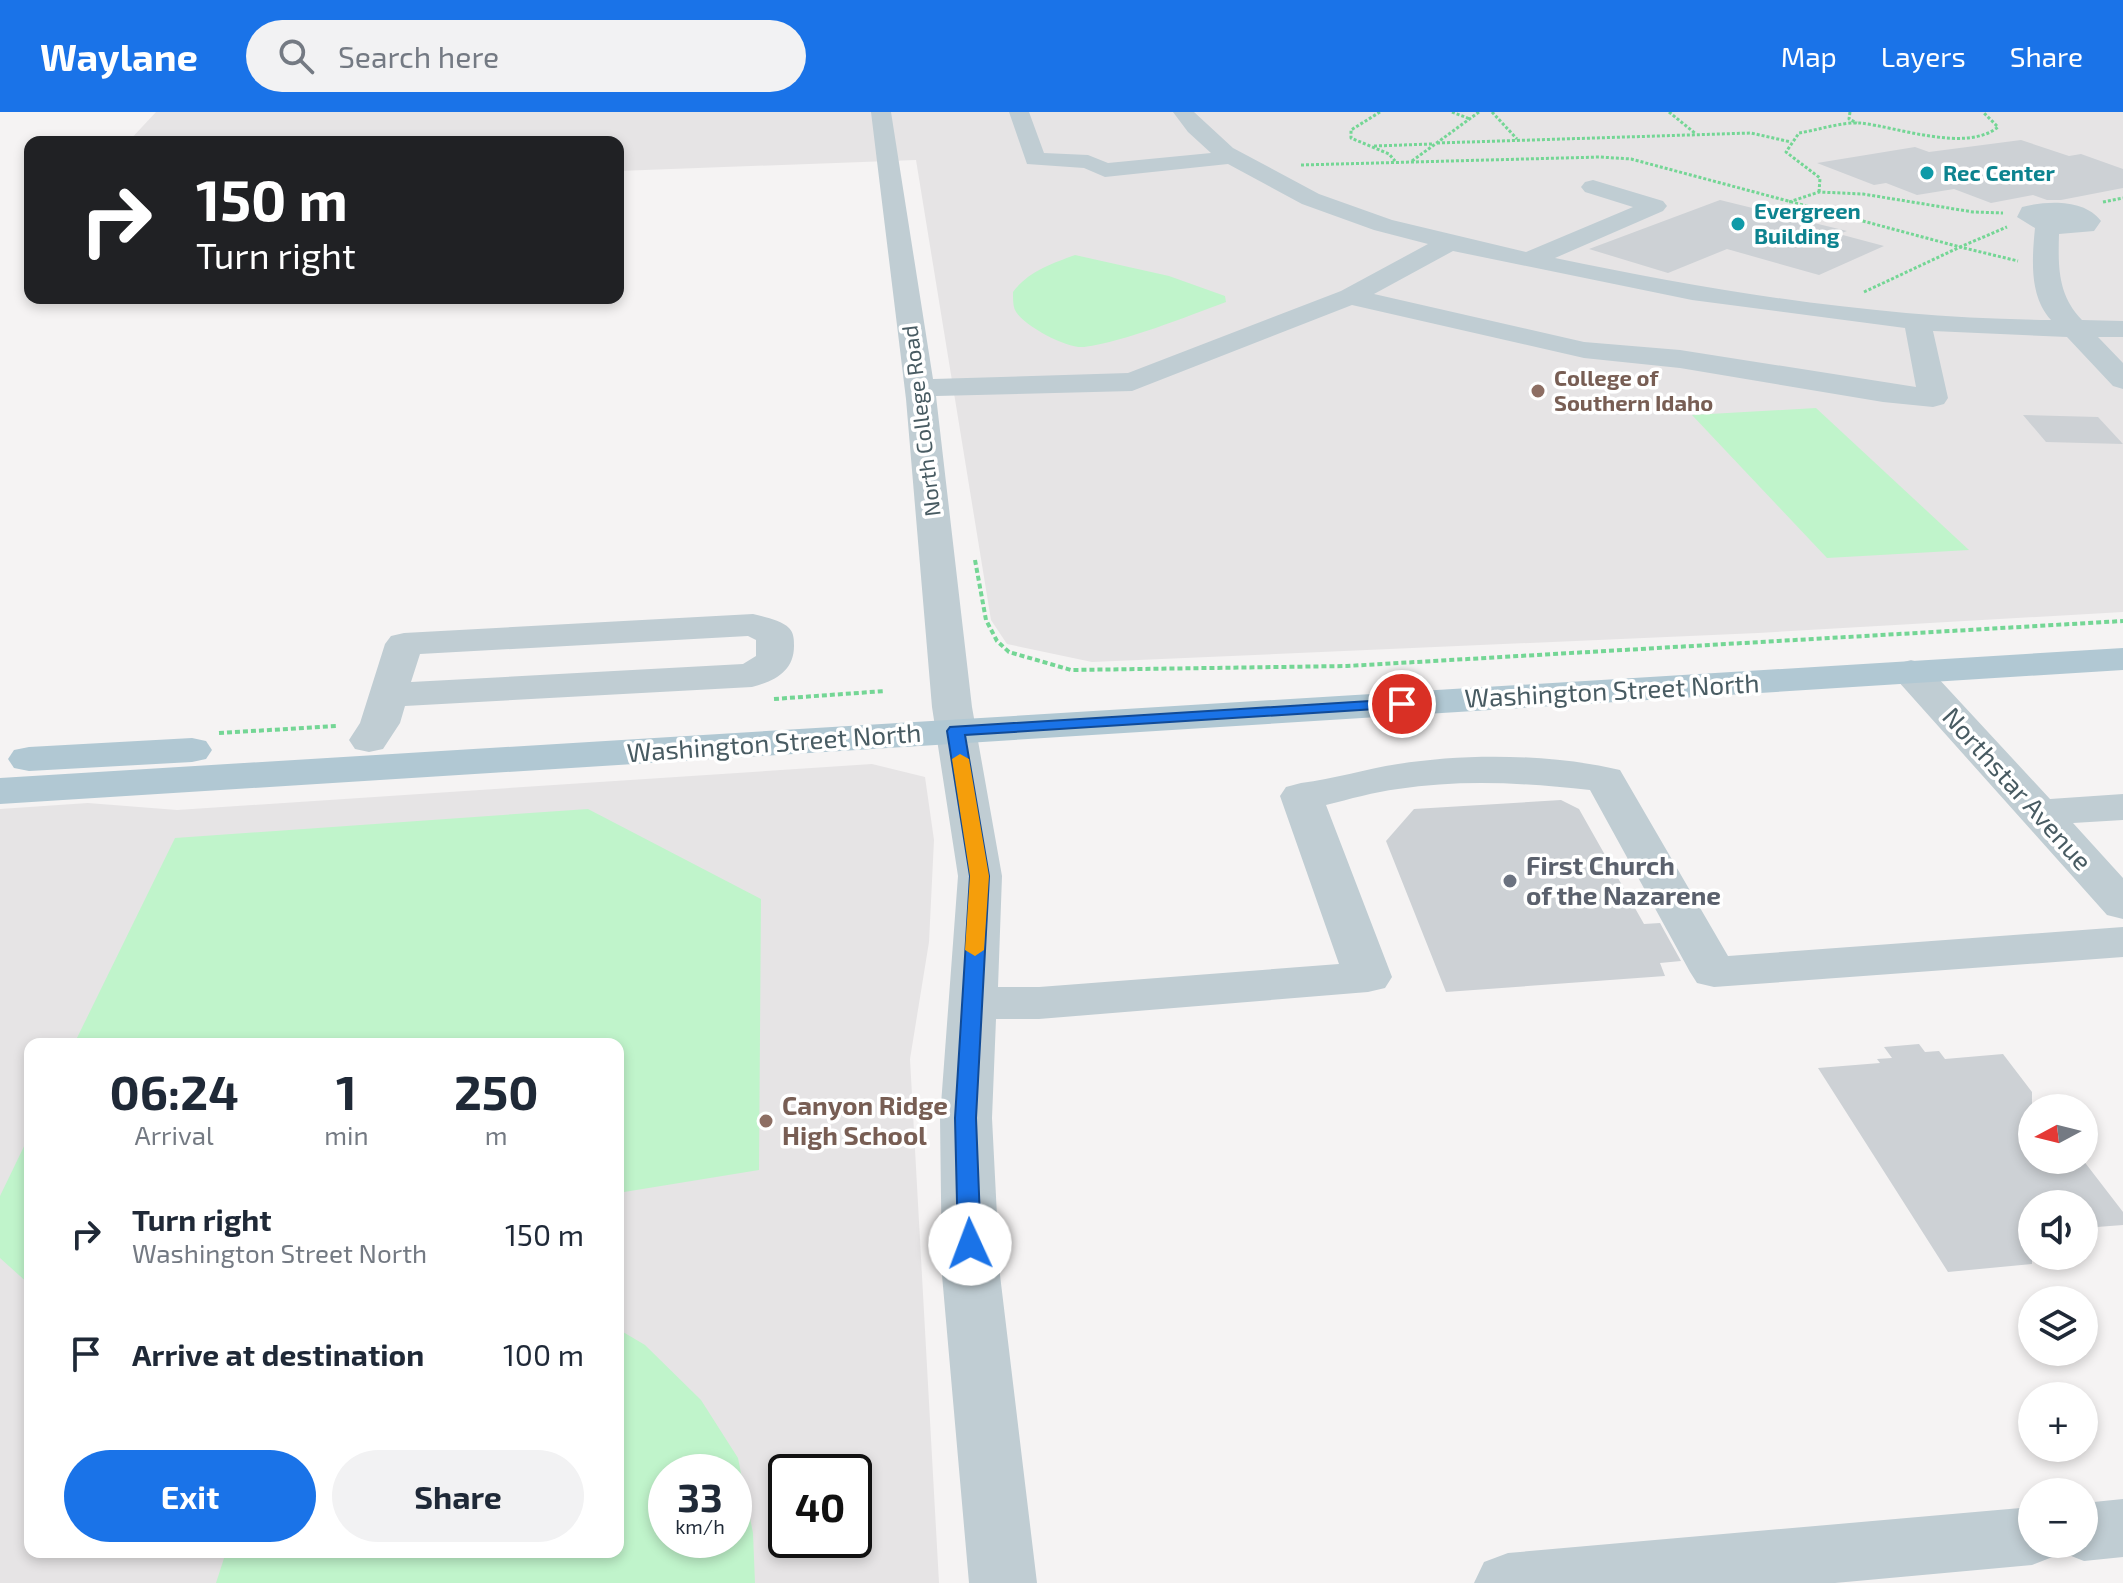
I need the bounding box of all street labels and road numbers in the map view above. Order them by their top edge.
street label: North College Road [895,324,945,518]
street label: Washington Street North [1464,666,1760,713]
street label: Northstar Avenue [1937,700,2099,876]
street label: Washington Street North [626,716,922,767]

